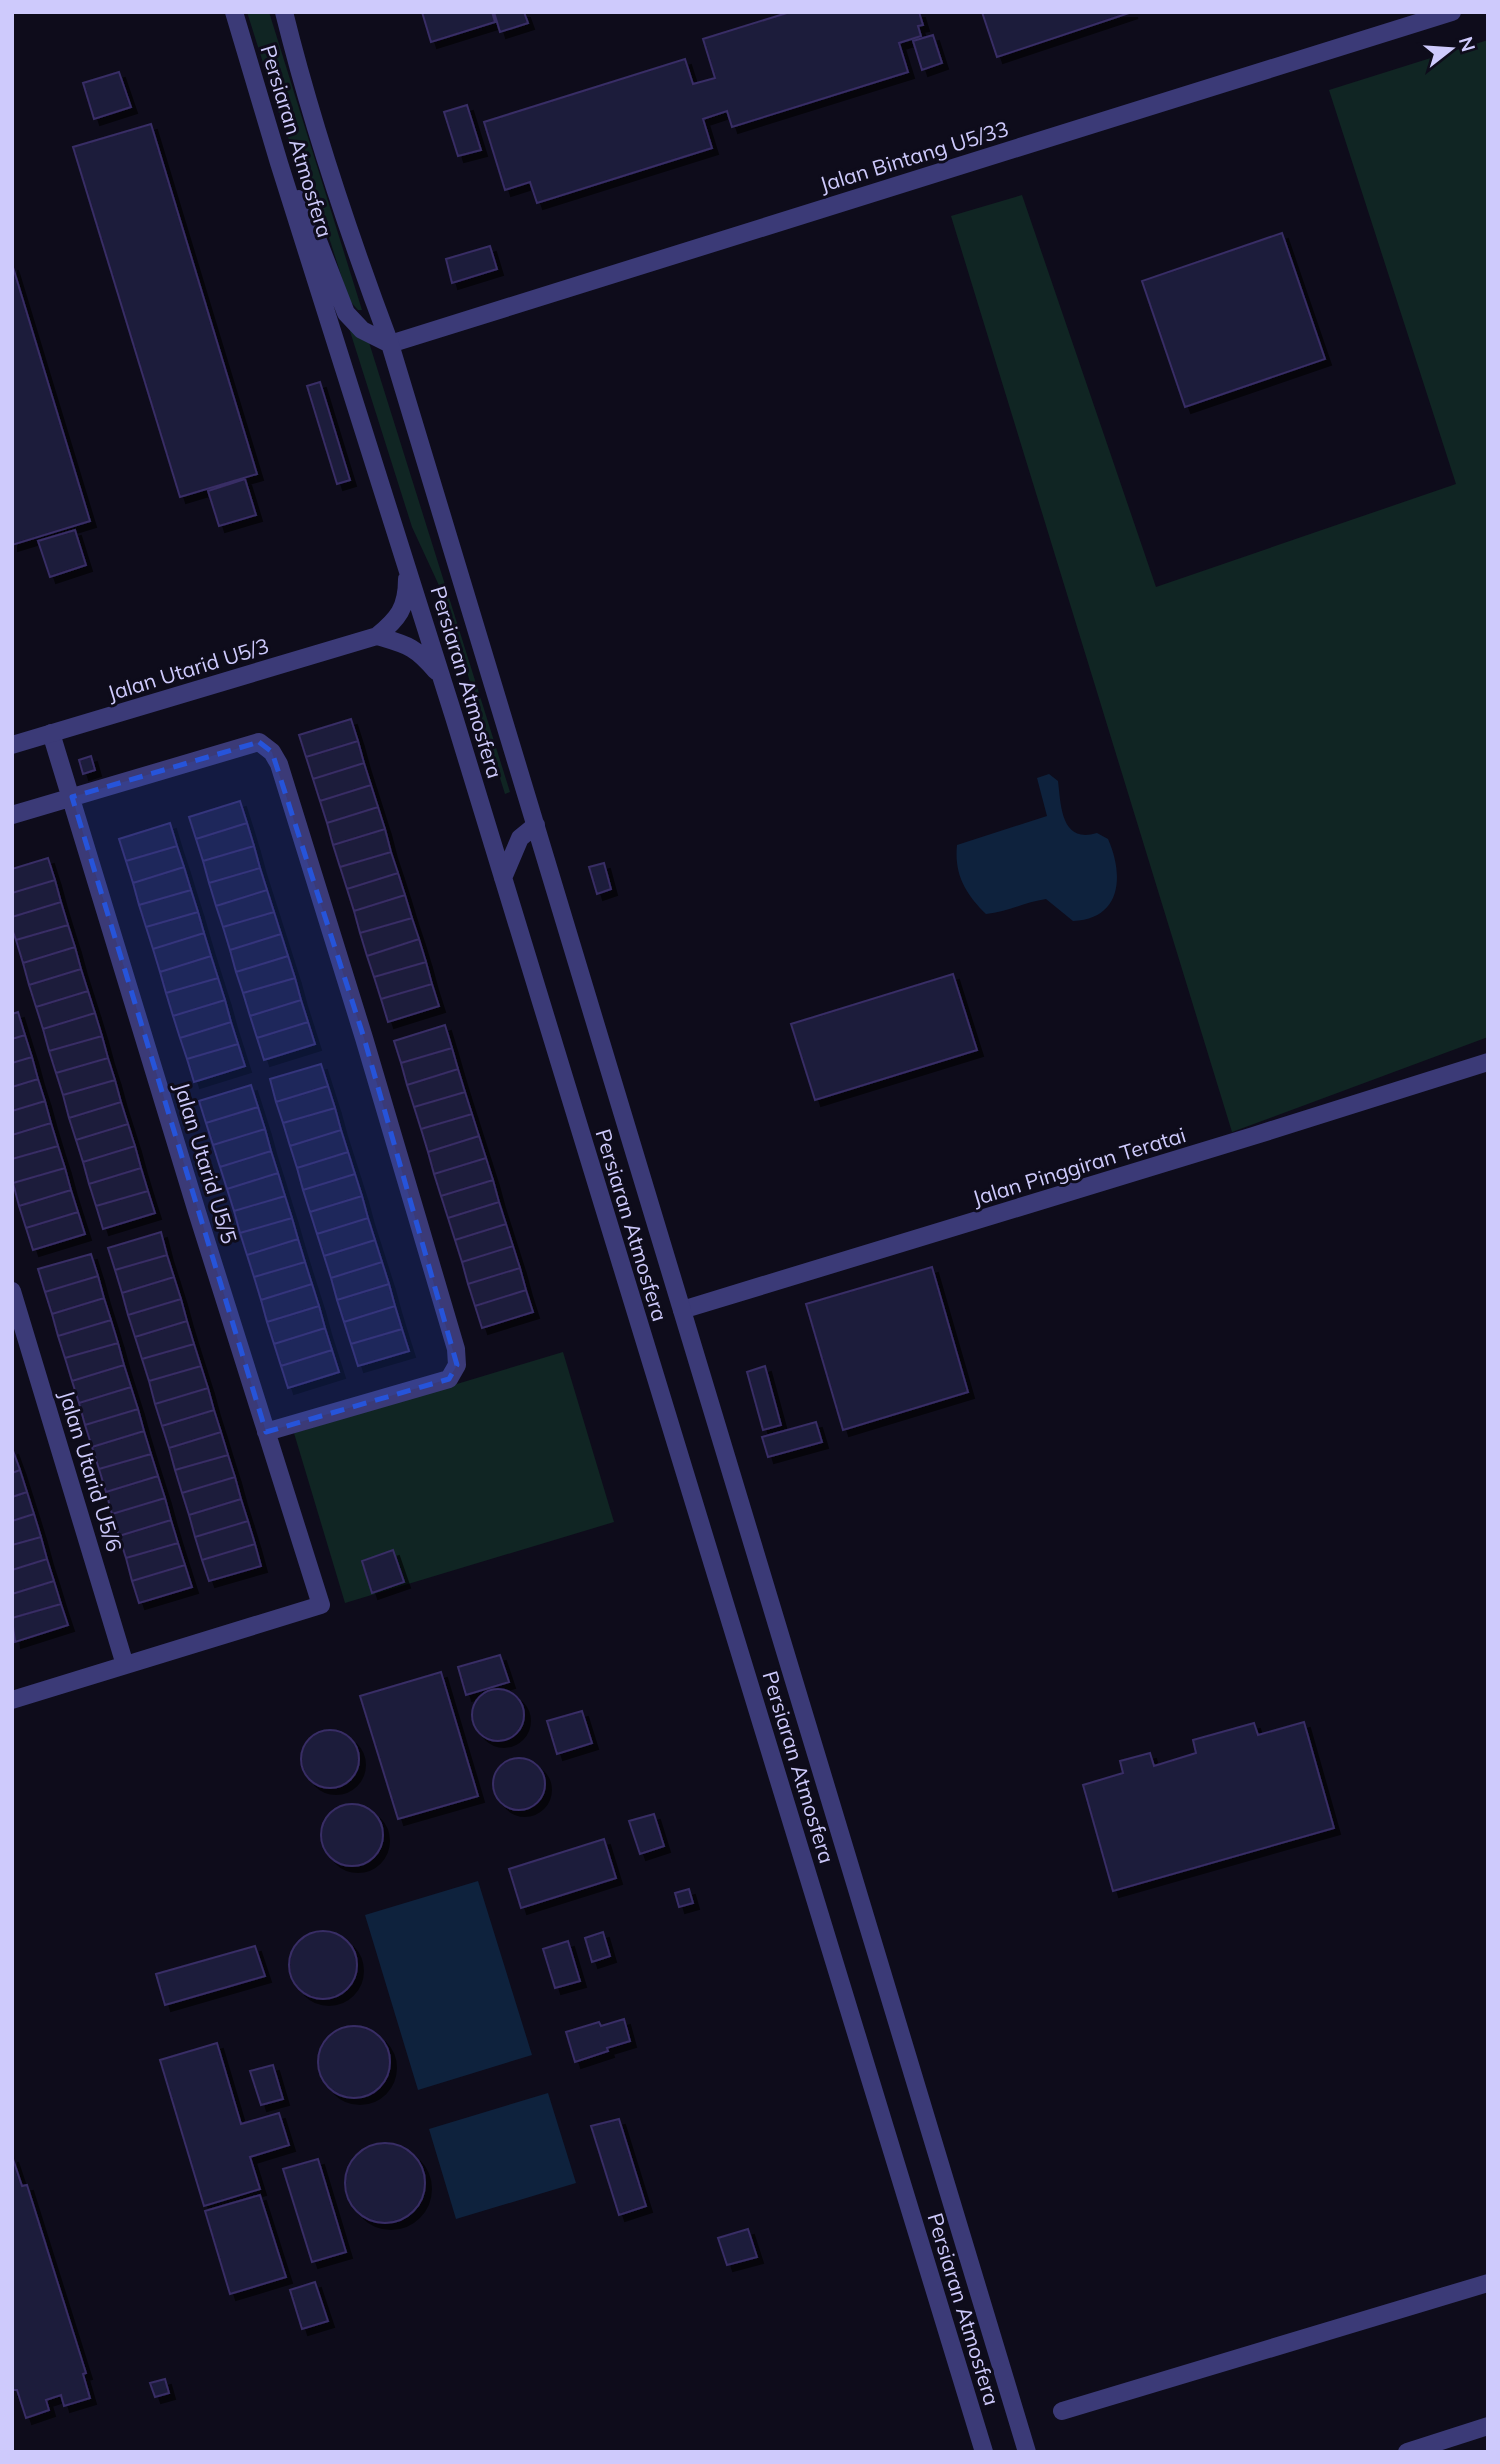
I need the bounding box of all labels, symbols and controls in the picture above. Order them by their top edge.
north arrow [1416,14,1486,84]
text: N [1454,34,1481,54]
street label: Persiaran Atmosfera [255,42,339,240]
street label: Jalan Bintang U5/33 [816,115,1012,197]
street label: Persiaran Atmosfera [425,583,509,781]
street label: Jalan Utarid U5/3 [104,632,272,706]
street label: Jalan Utarid U5/5 [169,1079,243,1247]
street label: Jalan Pinggiran Teratai [969,1121,1189,1211]
street label: Persiaran Atmosfera [590,1126,674,1324]
street label: Jalan Utarid U5/6 [54,1387,128,1555]
street label: Persiaran Atmosfera [757,1668,841,1866]
street label: Persiaran Atmosfera [922,2210,1006,2408]

